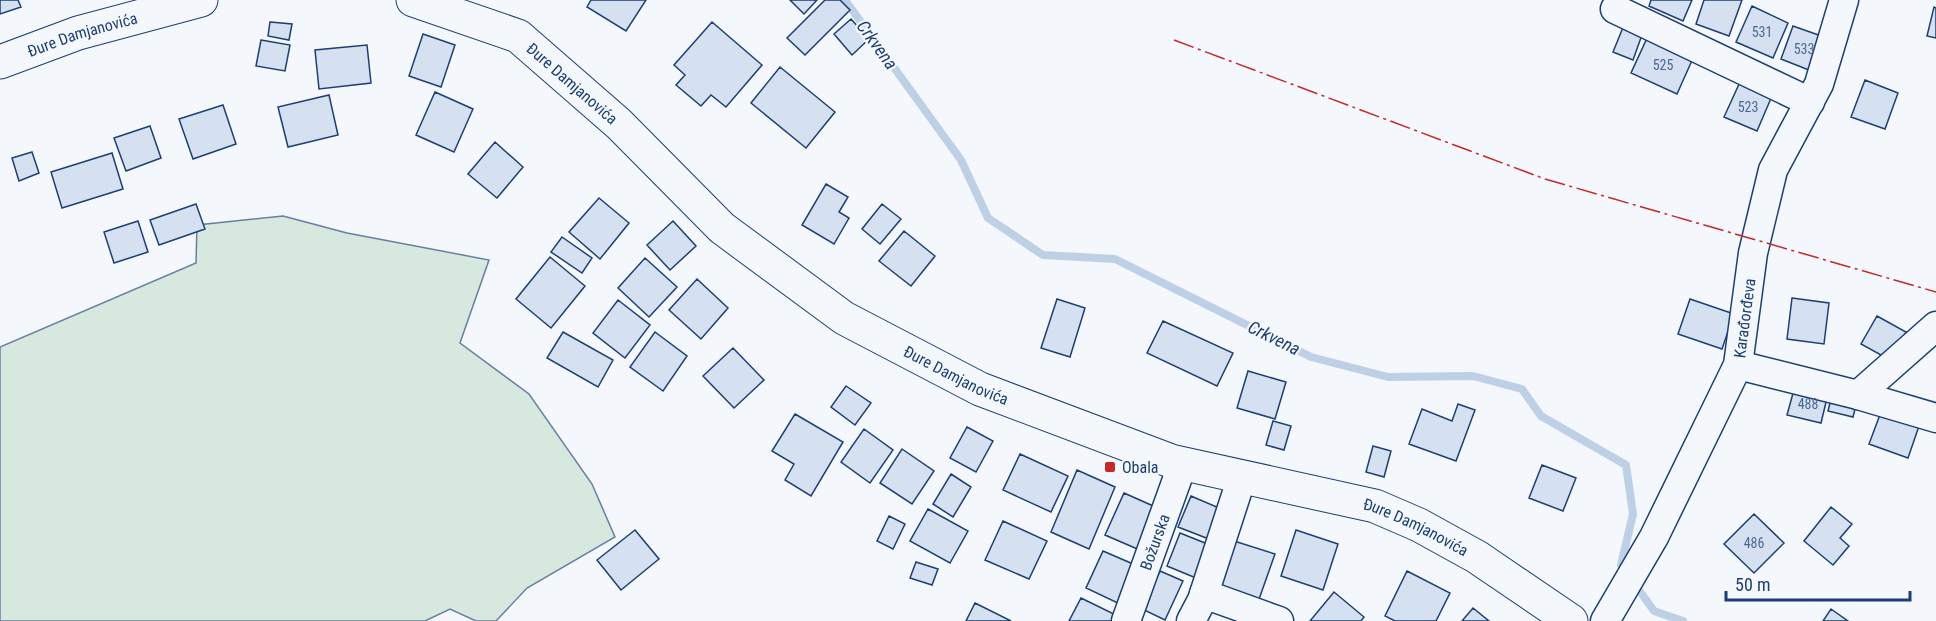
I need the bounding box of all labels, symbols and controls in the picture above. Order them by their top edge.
street label: Đure Damjanovića [25,9,139,61]
water label: Crkvena [853,16,902,73]
house number: 531 [1752,24,1772,40]
street label: Đure Damjanovića [523,39,621,128]
house number: 533 [1794,41,1814,57]
house number: 525 [1653,57,1673,73]
house number: 523 [1738,99,1758,115]
street label: Karađorđeva [1730,277,1760,359]
water label: Crkvena [1245,316,1304,359]
street label: Đure Damjanovića [900,342,1011,409]
house number: 488 [1798,396,1818,412]
place label: Obala [1122,458,1159,477]
marker: Obala [1103,460,1117,474]
street label: Đure Damjanovića [1362,495,1471,560]
street label: Božurska [1136,511,1174,573]
house number: 486 [1744,535,1764,551]
scale bar [1726,564,1910,602]
text: 50 m [1735,574,1770,595]

